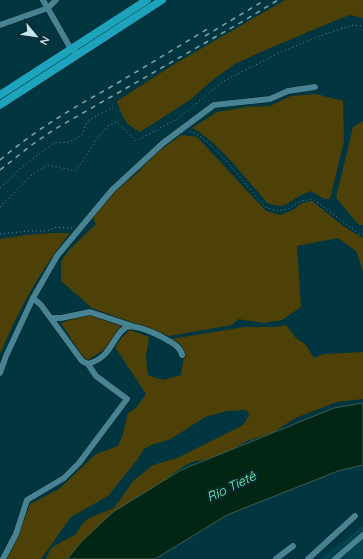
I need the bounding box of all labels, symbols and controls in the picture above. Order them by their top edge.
north arrow [16,16,56,56]
text: N [37,34,53,48]
water label: Rio Tietê [204,467,259,505]

